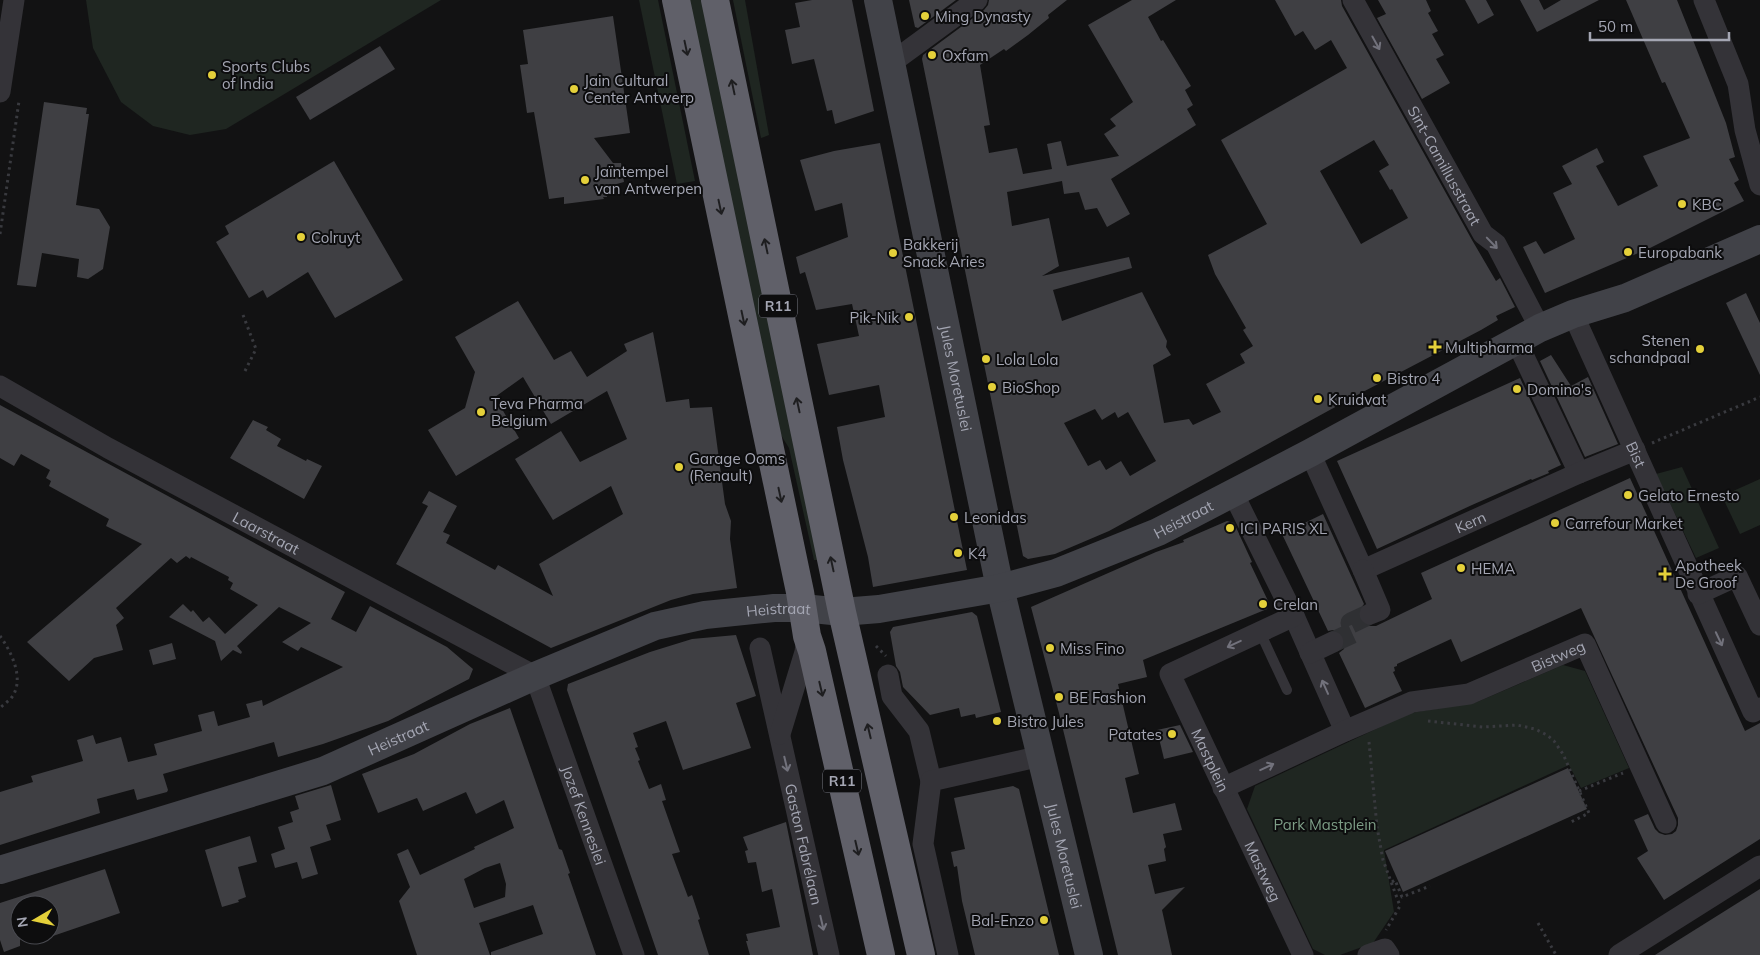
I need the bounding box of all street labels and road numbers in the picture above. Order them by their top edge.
street label: Sint-Camillusstraat [1404,102,1486,228]
road number: R11 [759,294,797,318]
street label: Jules Moretuslei [936,323,977,433]
street label: Bist [1622,438,1651,470]
street label: Heistraat [1150,496,1216,542]
street label: Laarstraat [230,507,303,558]
street label: Kern [1452,507,1489,537]
street label: Heistraat [745,598,812,620]
street label: Bistweg [1528,636,1588,676]
street label: Heistraat [365,716,431,759]
street label: Mastplein [1188,725,1234,795]
street label: Jozef Kenneslei [558,763,611,867]
road number: R11 [823,769,861,792]
street label: Gaston Fabrélaan [781,782,827,907]
street label: Jules Moretuslei [1043,801,1087,911]
street label: Mastweg [1241,838,1286,904]

